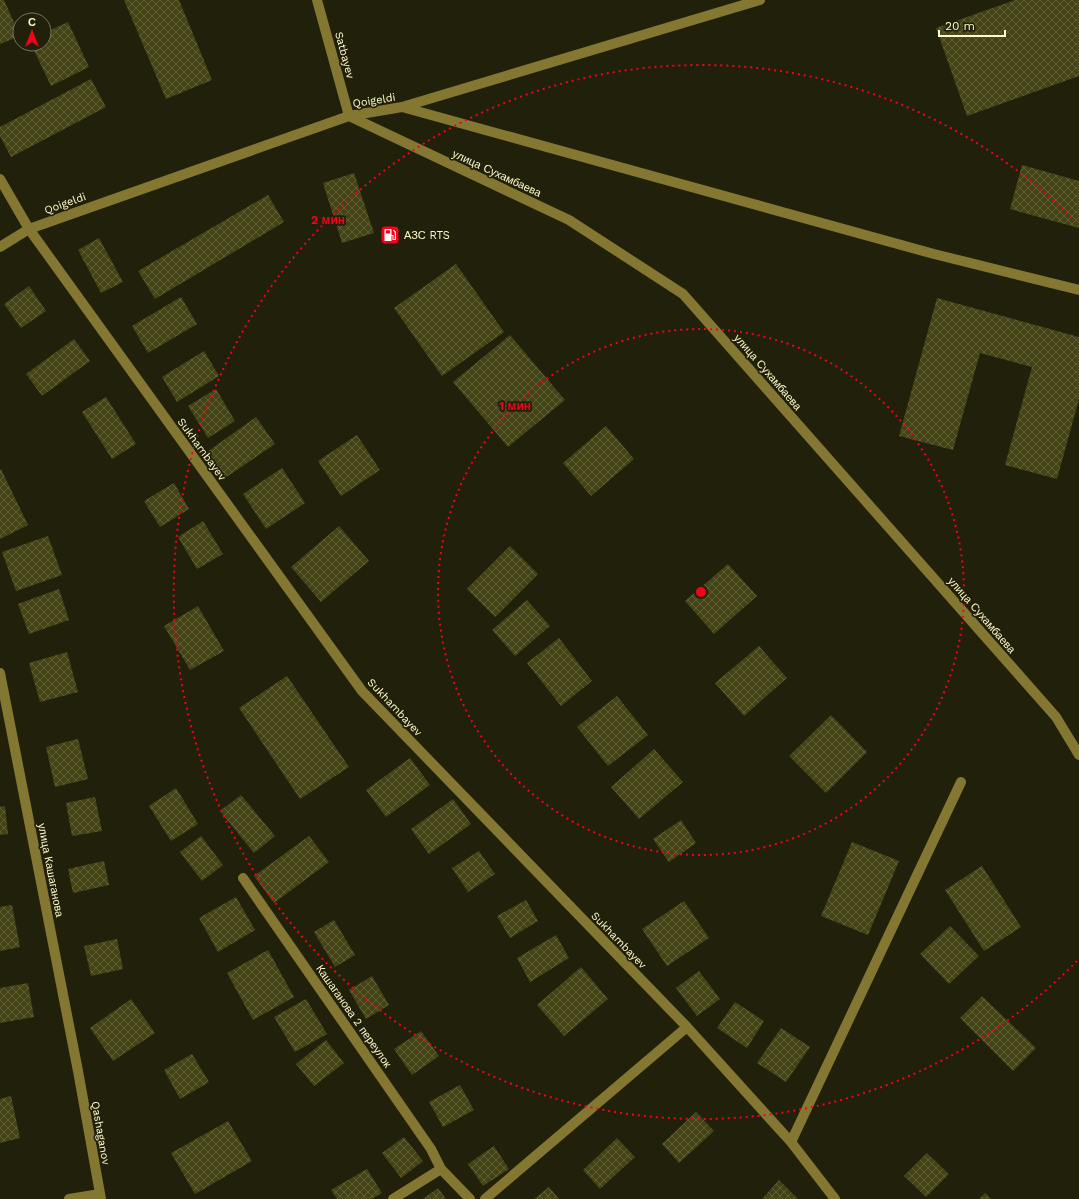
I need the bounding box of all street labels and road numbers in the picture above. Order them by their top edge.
street label: Satbayev [332,30,357,80]
street label: Qoigeldi [352,91,396,110]
street label: улица Сухамбаева [450,147,544,200]
street label: Qoigeldi [43,190,88,217]
street label: улица Сухамбаева [731,332,805,414]
street label: Sukhambayev [175,416,229,483]
street label: улица Сухамбаева [945,575,1019,657]
street label: Sukhambayev [365,676,425,739]
street label: улица Кашаганова [35,822,66,919]
street label: Sukhambayev [588,909,649,972]
street label: Кашаганова 2 переулок [313,963,394,1070]
street label: Qashaganov [89,1100,113,1166]

